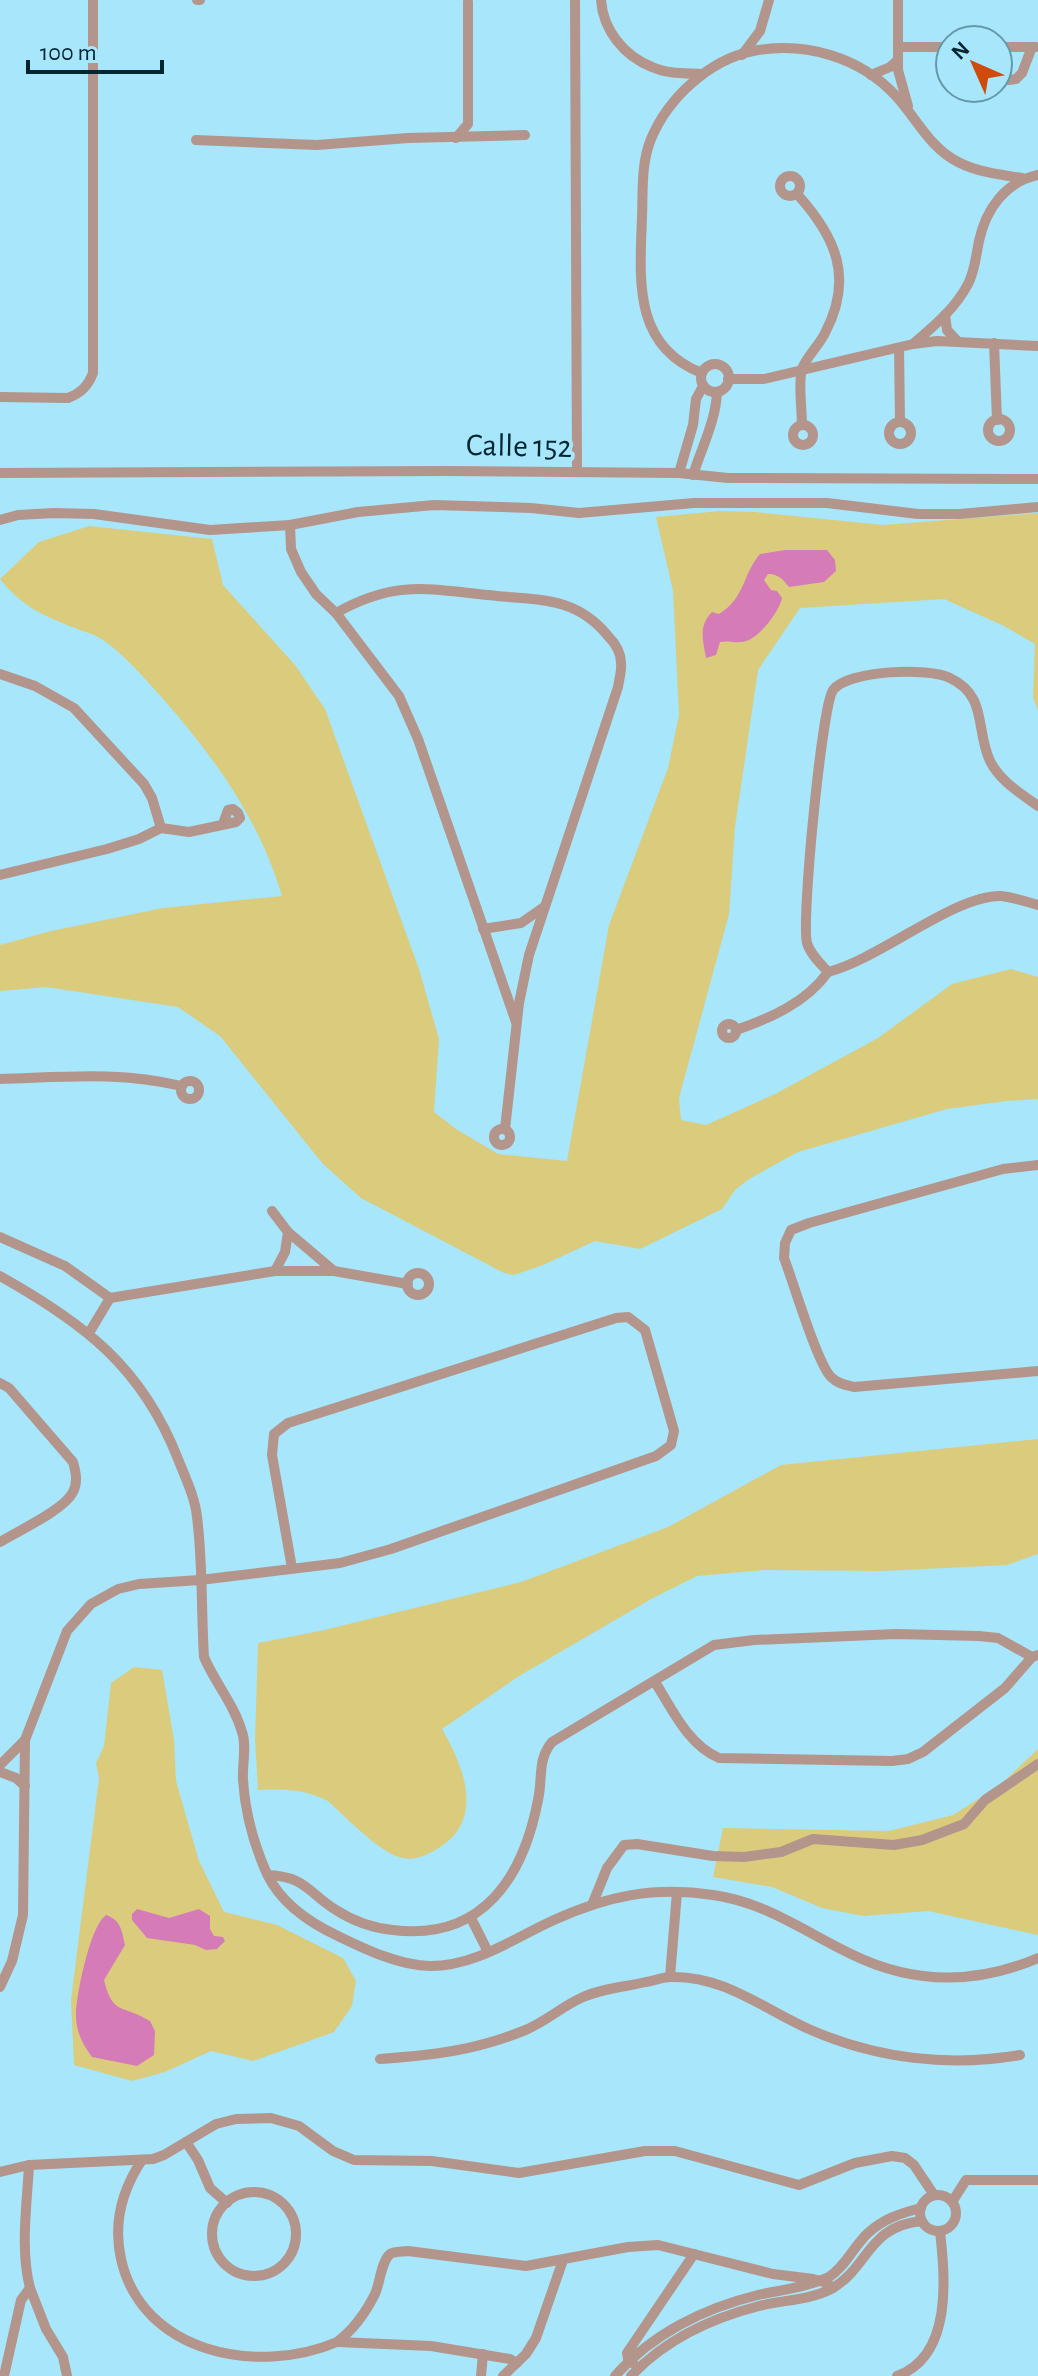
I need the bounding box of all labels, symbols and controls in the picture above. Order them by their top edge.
scale bar [28,24,162,74]
north arrow [934,24,1014,104]
text: N [947,37,974,64]
text: 100 m [40,41,97,65]
street label: Calle 152 [466,429,572,463]

